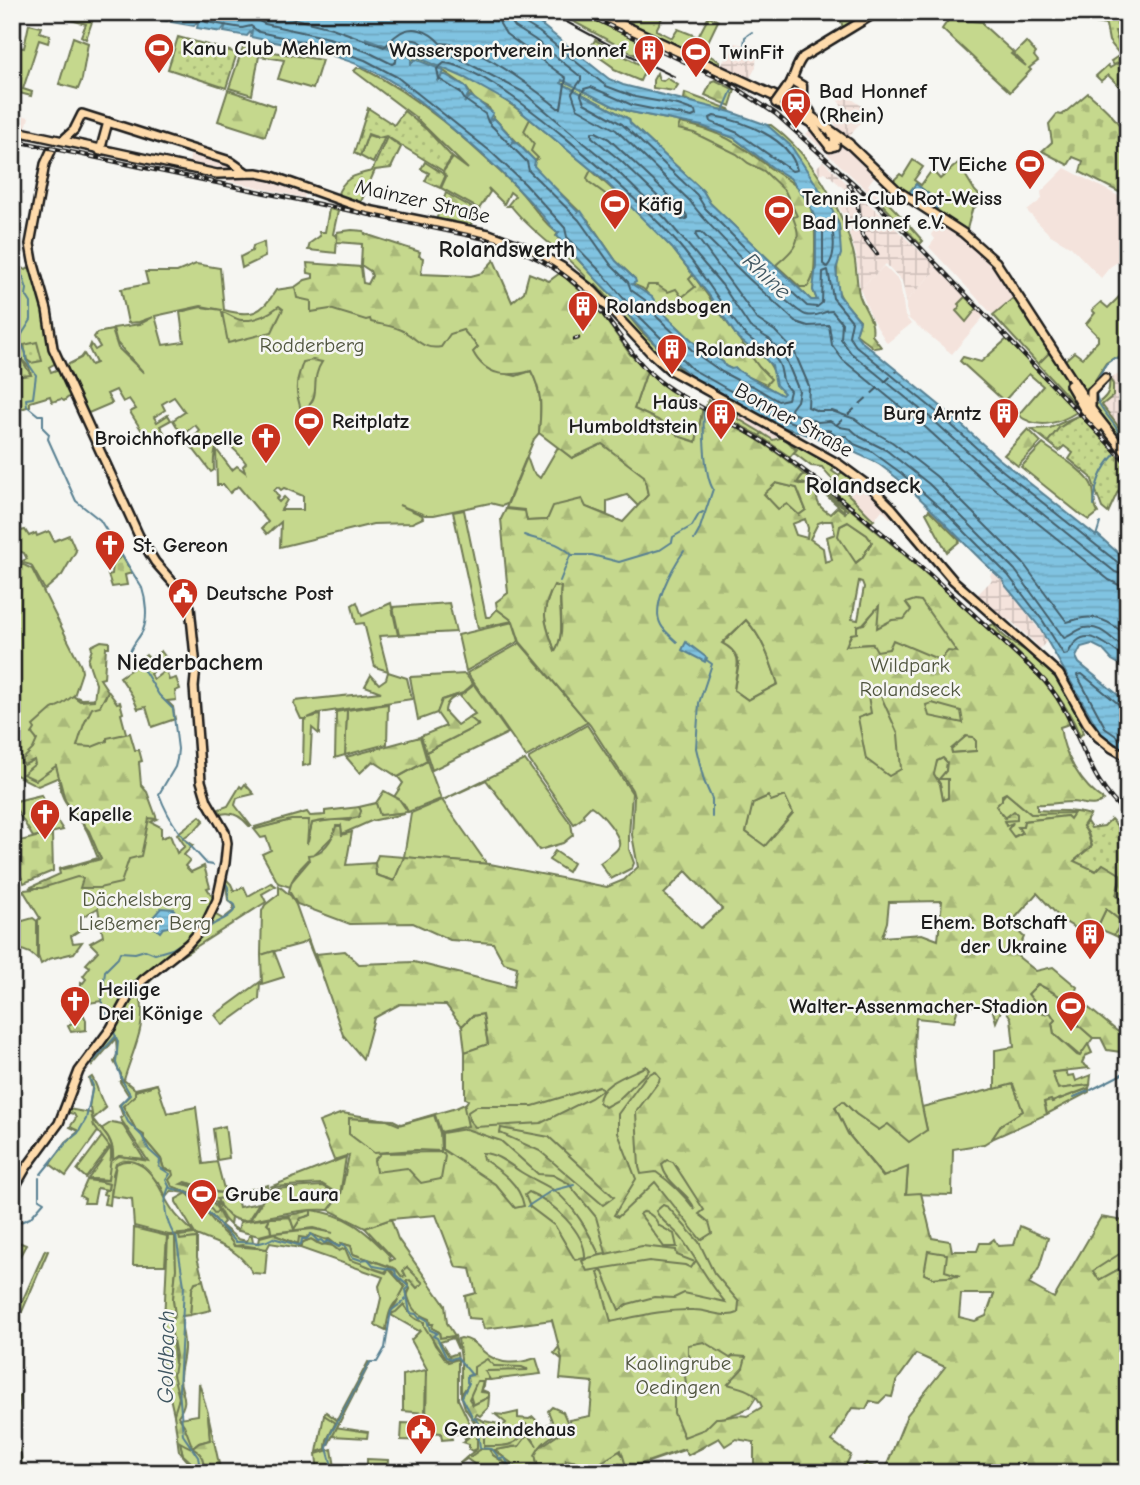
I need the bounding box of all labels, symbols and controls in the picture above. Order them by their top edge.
sports icon: Kanu Club Mehlem [142,31,176,75]
building icon: Wassersportverein Honnef [632,33,666,77]
sports icon: TwinFit [679,35,713,79]
place label: Kanu Club Mehlem [182,36,352,60]
place label: Wassersportverein Honnef [389,38,627,62]
place label: TwinFit [719,40,785,64]
place label: Bad Honnef (Rhein) [819,79,928,127]
station icon: Bad Honnef (Rhein) [779,86,813,130]
sports icon: TV Eiche [1013,147,1047,191]
place label: TV Eiche [928,152,1007,176]
street label: Mainzer Straße [353,174,493,228]
place label: Tennis-Club Rot-Weiss Bad Honnef e.V. [802,186,1002,234]
sports icon: Käfig [598,187,632,231]
place label: Käfig [638,192,684,216]
sports icon: Tennis-Club Rot-Weiss Bad Honnef e.V. [762,193,796,237]
district label: Rolandswerth [439,235,575,263]
water label: Rhine [737,247,797,305]
building icon: Rolandsbogen [566,289,600,333]
place label: Rolandsbogen [606,294,731,318]
building icon: Rolandshof [655,332,689,376]
park label: Rodderberg [259,333,365,357]
place label: Rolandshof [695,337,795,361]
street label: Bonner Straße [731,378,857,462]
place label: Haus Humboldtstein [569,390,698,438]
building icon: Burg Arntz [987,396,1021,440]
building icon: Haus Humboldtstein [704,397,738,441]
place label: Burg Arntz [883,401,981,425]
sports icon: Reitplatz [292,404,326,448]
place label: Reitplatz [332,409,409,433]
church icon: Broichhofkapelle [249,421,283,465]
place label: Broichhofkapelle [94,426,243,450]
district label: Rolandseck [806,471,921,499]
church icon: St. Gereon [93,528,127,572]
place label: St. Gereon [133,533,228,557]
public building icon: Deutsche Post [166,576,200,620]
place label: Deutsche Post [206,581,334,605]
district label: Niederbachem [117,648,263,676]
park label: Wildpark Rolandseck [859,653,961,701]
church icon: Kapelle [28,797,62,841]
place label: Kapelle [68,802,132,826]
park label: Dächelsberg - Ließemer Berg [79,887,211,935]
place label: Ehem. Botschaft der Ukraine [920,910,1068,958]
building icon: Ehem. Botschaft der Ukraine [1073,917,1107,961]
place label: Heilige Drei Könige [98,977,203,1025]
church icon: Heilige Drei Könige [58,984,92,1028]
sports icon: Walter-Assenmacher-Stadion [1054,989,1088,1033]
place label: Walter-Assenmacher-Stadion [790,994,1048,1018]
sports icon: Grube Laura [185,1177,219,1221]
place label: Grube Laura [225,1182,339,1206]
water label: Goldbach [152,1310,180,1404]
park label: Kaolingrube Oedingen [625,1351,731,1399]
public building icon: Gemeindehaus [404,1412,438,1456]
place label: Gemeindehaus [444,1417,576,1441]

